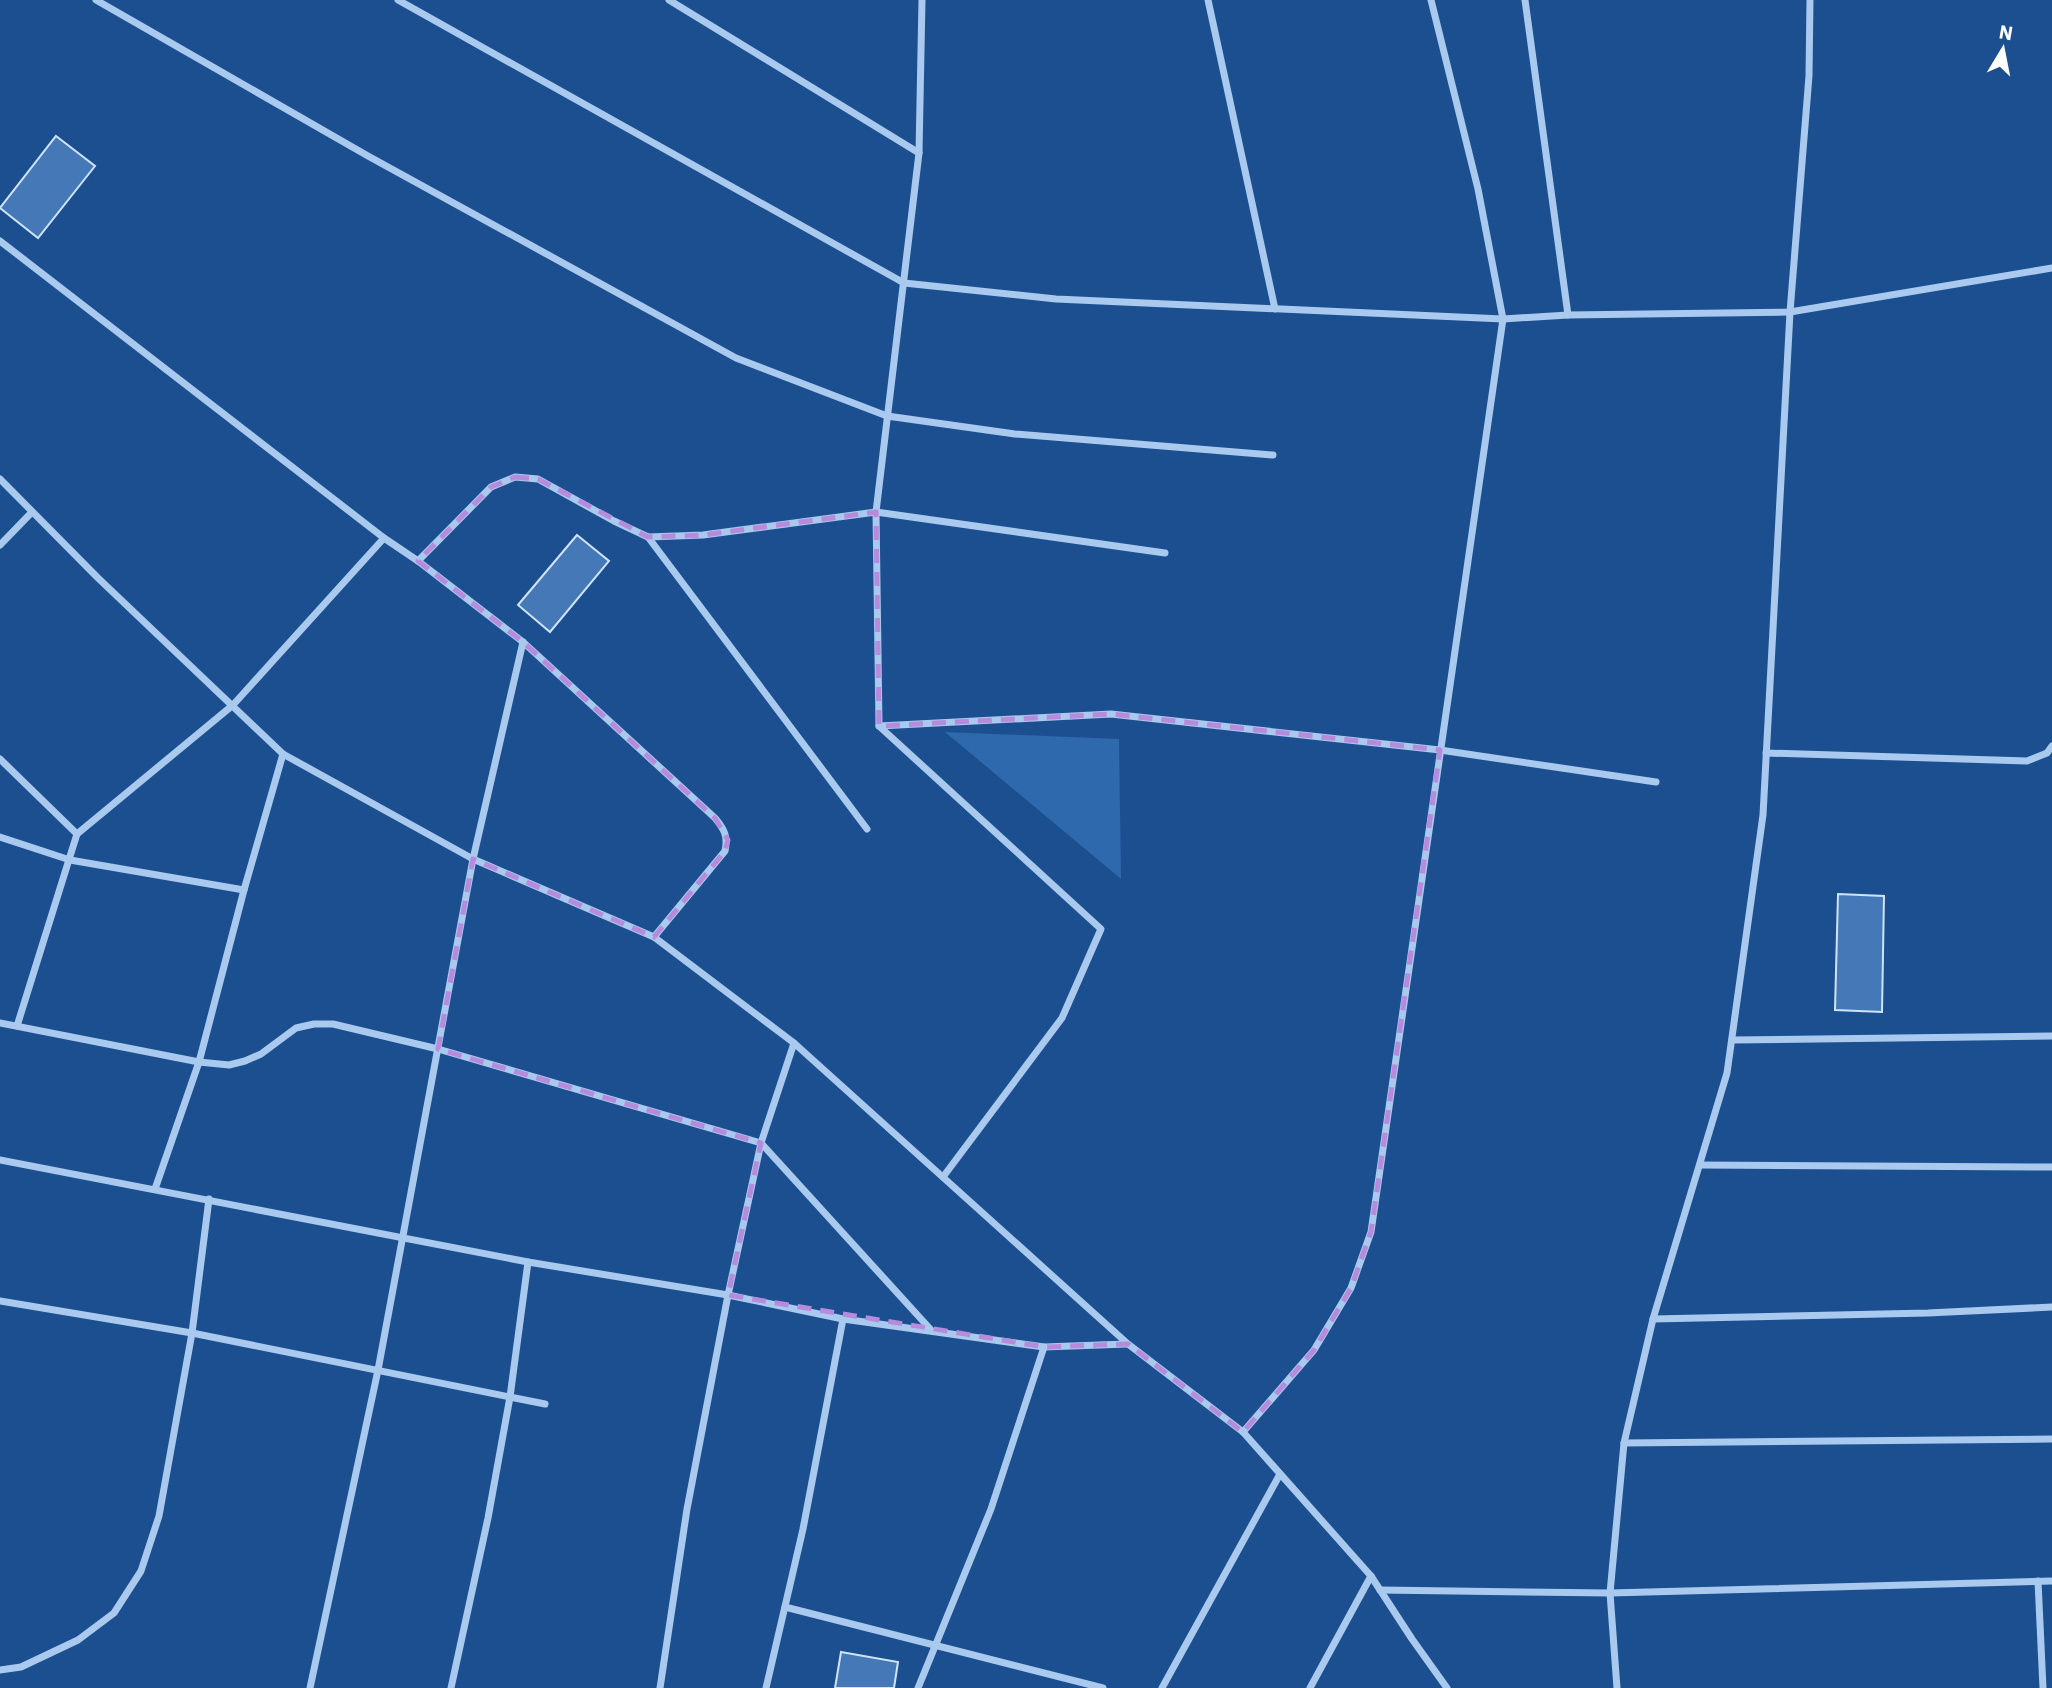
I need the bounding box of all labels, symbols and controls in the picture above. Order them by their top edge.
north arrow [1968,14,2038,84]
text: N [1997,19,2015,45]

